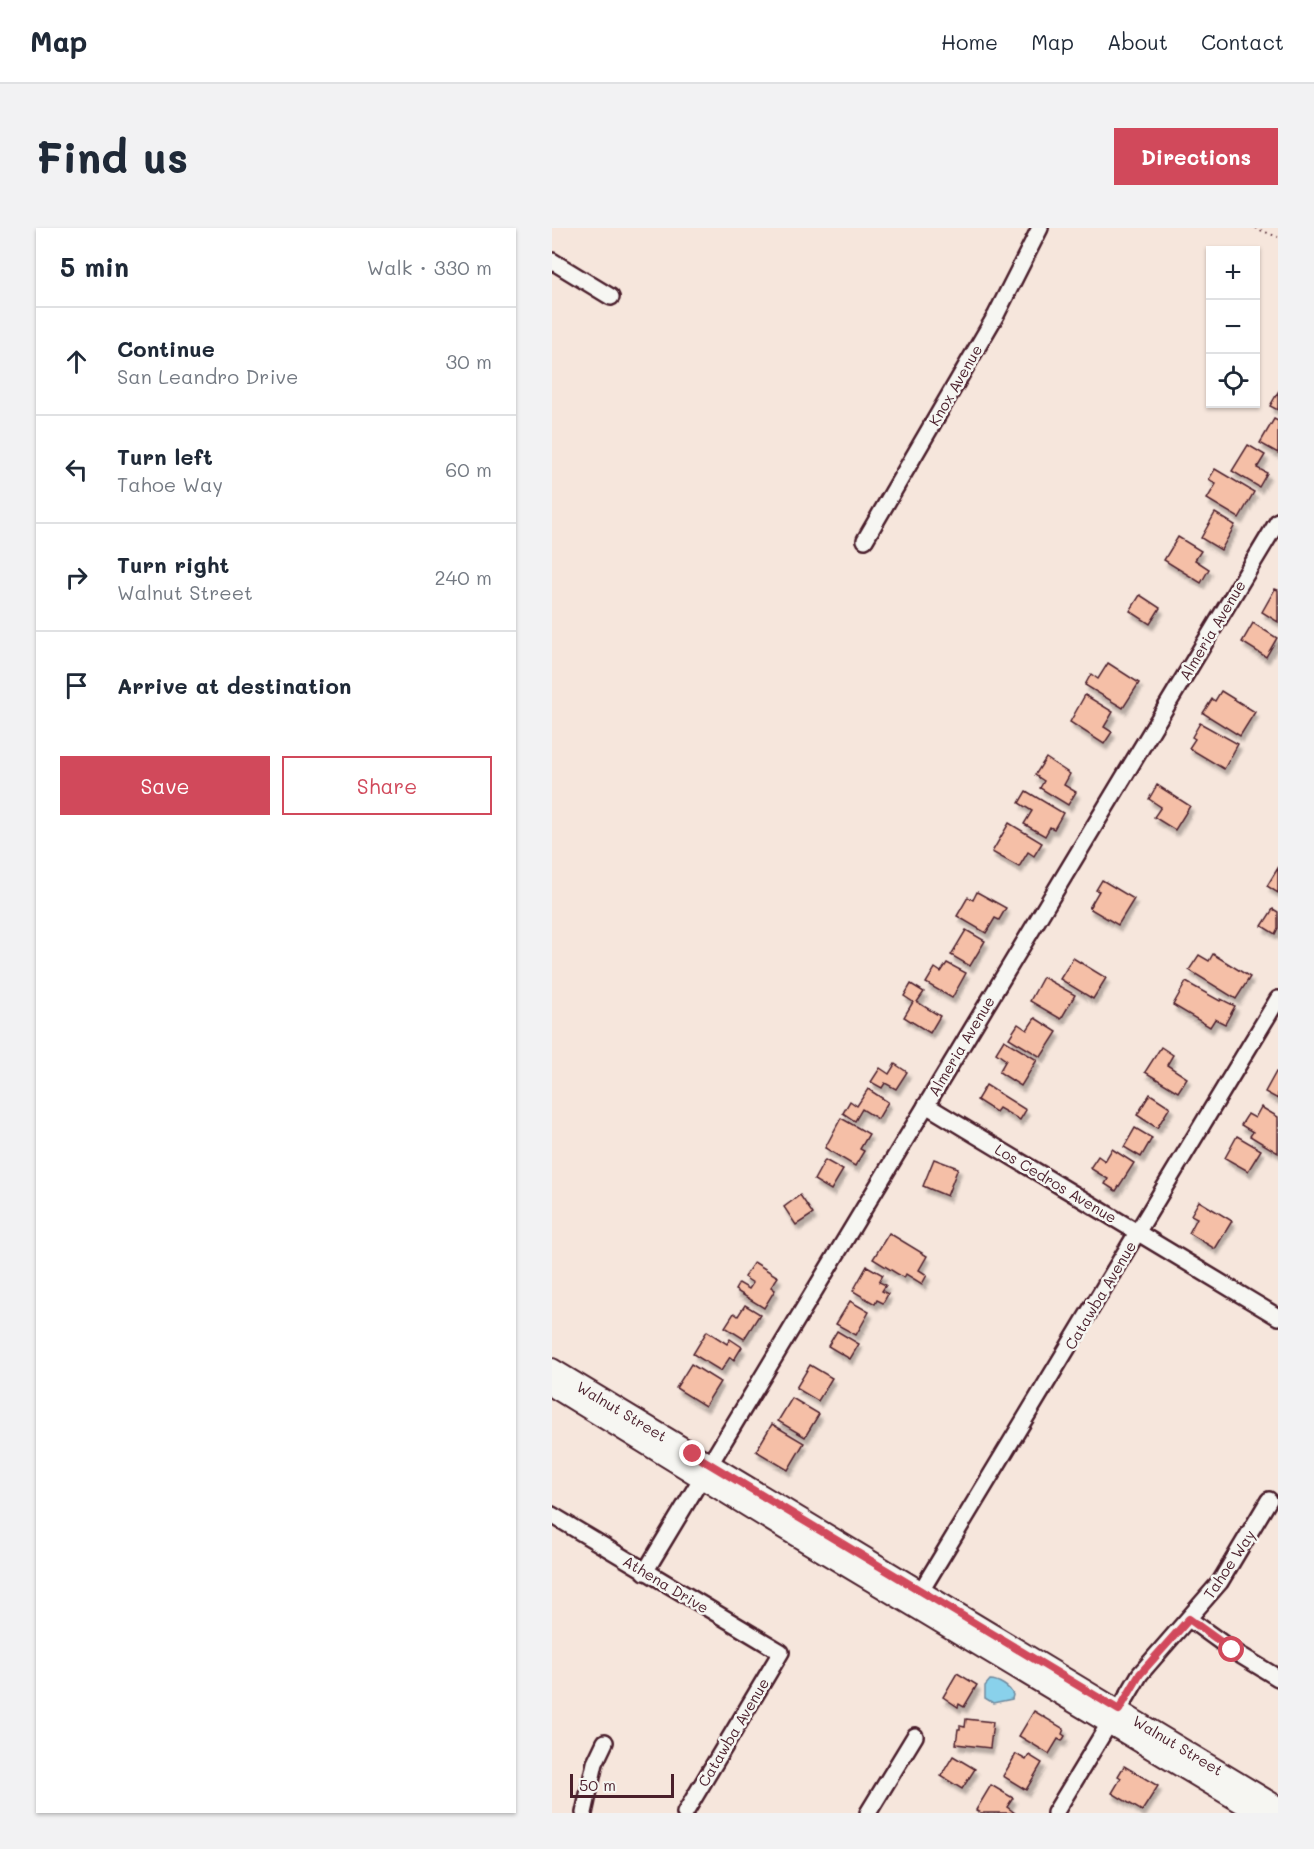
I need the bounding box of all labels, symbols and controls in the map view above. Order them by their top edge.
text: Map [30,23,87,59]
text: Home [941,28,998,55]
text: Map [1031,28,1074,55]
text: About [1107,28,1168,55]
text: Contact [1201,28,1284,55]
button: Directions [1114,128,1278,185]
text: Find us [36,129,188,184]
map controls [1206,246,1260,408]
button: + [1206,246,1260,300]
text: 5 min [60,250,129,284]
text: Walk · 330 m [367,254,492,280]
button: − [1206,300,1260,354]
text: Continue [117,334,215,363]
street label: Knox Avenue [924,341,986,429]
icon: ahead [60,345,93,378]
text: 30 m [446,348,492,374]
button: locate [1206,354,1260,408]
text: San Leandro Drive [117,363,298,389]
text: Turn left [117,442,213,471]
icon: left [60,453,93,486]
text: 60 m [445,456,492,482]
text: Tahoe Way [117,471,223,497]
text: Turn right [117,550,229,579]
icon: right [60,561,93,594]
text: 240 m [434,564,492,590]
street label: Almeria Avenue [1174,576,1250,684]
text: Walnut Street [117,579,253,605]
icon: arrive [60,669,93,702]
text: Arrive at destination [117,671,352,700]
button: Save [60,756,270,815]
button: Share [282,756,492,815]
street label: Almeria Avenue [923,992,999,1100]
street label: Los Cedros Avenue [991,1139,1121,1227]
street label: Catawba Avenue [1060,1237,1140,1353]
street label: Walnut Street [573,1376,671,1446]
route end [679,1440,705,1466]
street label: Tahoe Way [1198,1525,1260,1603]
street label: Athena Drive [619,1550,713,1618]
route start [1218,1636,1244,1662]
street label: Catawba Avenue [693,1674,773,1790]
street label: Walnut Street [1129,1710,1227,1780]
scale bar [570,1771,674,1798]
text: 50 m [579,1774,616,1795]

